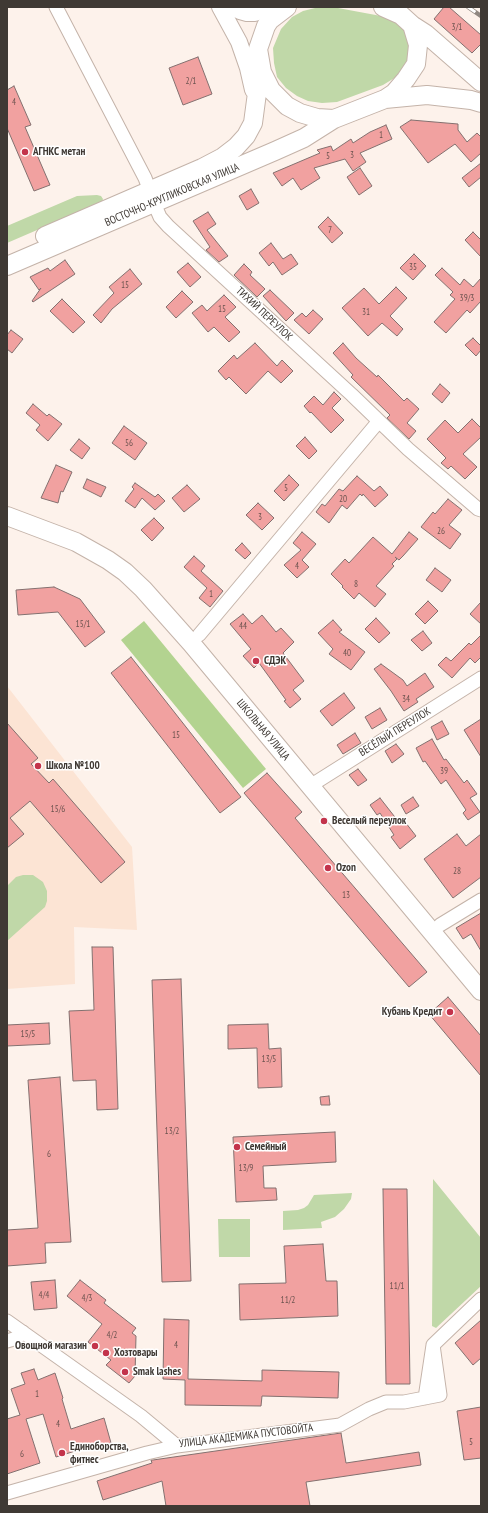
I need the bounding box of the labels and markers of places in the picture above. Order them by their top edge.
place label: АГНКС метан [33,145,85,159]
marker: АГНКС метан [20,147,30,157]
place label: СДЭК [264,654,286,668]
marker: СДЭК [251,656,261,666]
place label: Школа №100 [46,759,100,773]
marker: Школа №100 [33,761,43,771]
place label: Веселый переулок [332,814,406,828]
marker: Веселый переулок [319,816,329,826]
place label: Ozon [336,861,356,875]
marker: Ozon [323,863,333,873]
place label: Кубань Кредит [382,1005,442,1019]
marker: Кубань Кредит [445,1007,455,1017]
place label: Семейный [245,1140,287,1154]
marker: Семейный [232,1142,242,1152]
place label: Овощной магазин [15,1339,87,1353]
marker: Овощной магазин [90,1341,100,1351]
place label: Хозтовары [114,1346,158,1360]
marker: Хозтовары [101,1348,111,1358]
place label: Smak lashes [133,1365,181,1379]
marker: Smak lashes [120,1367,130,1377]
place label: Единоборства, фитнес [70,1440,129,1466]
marker: Единоборства, фитнес [57,1448,67,1458]

